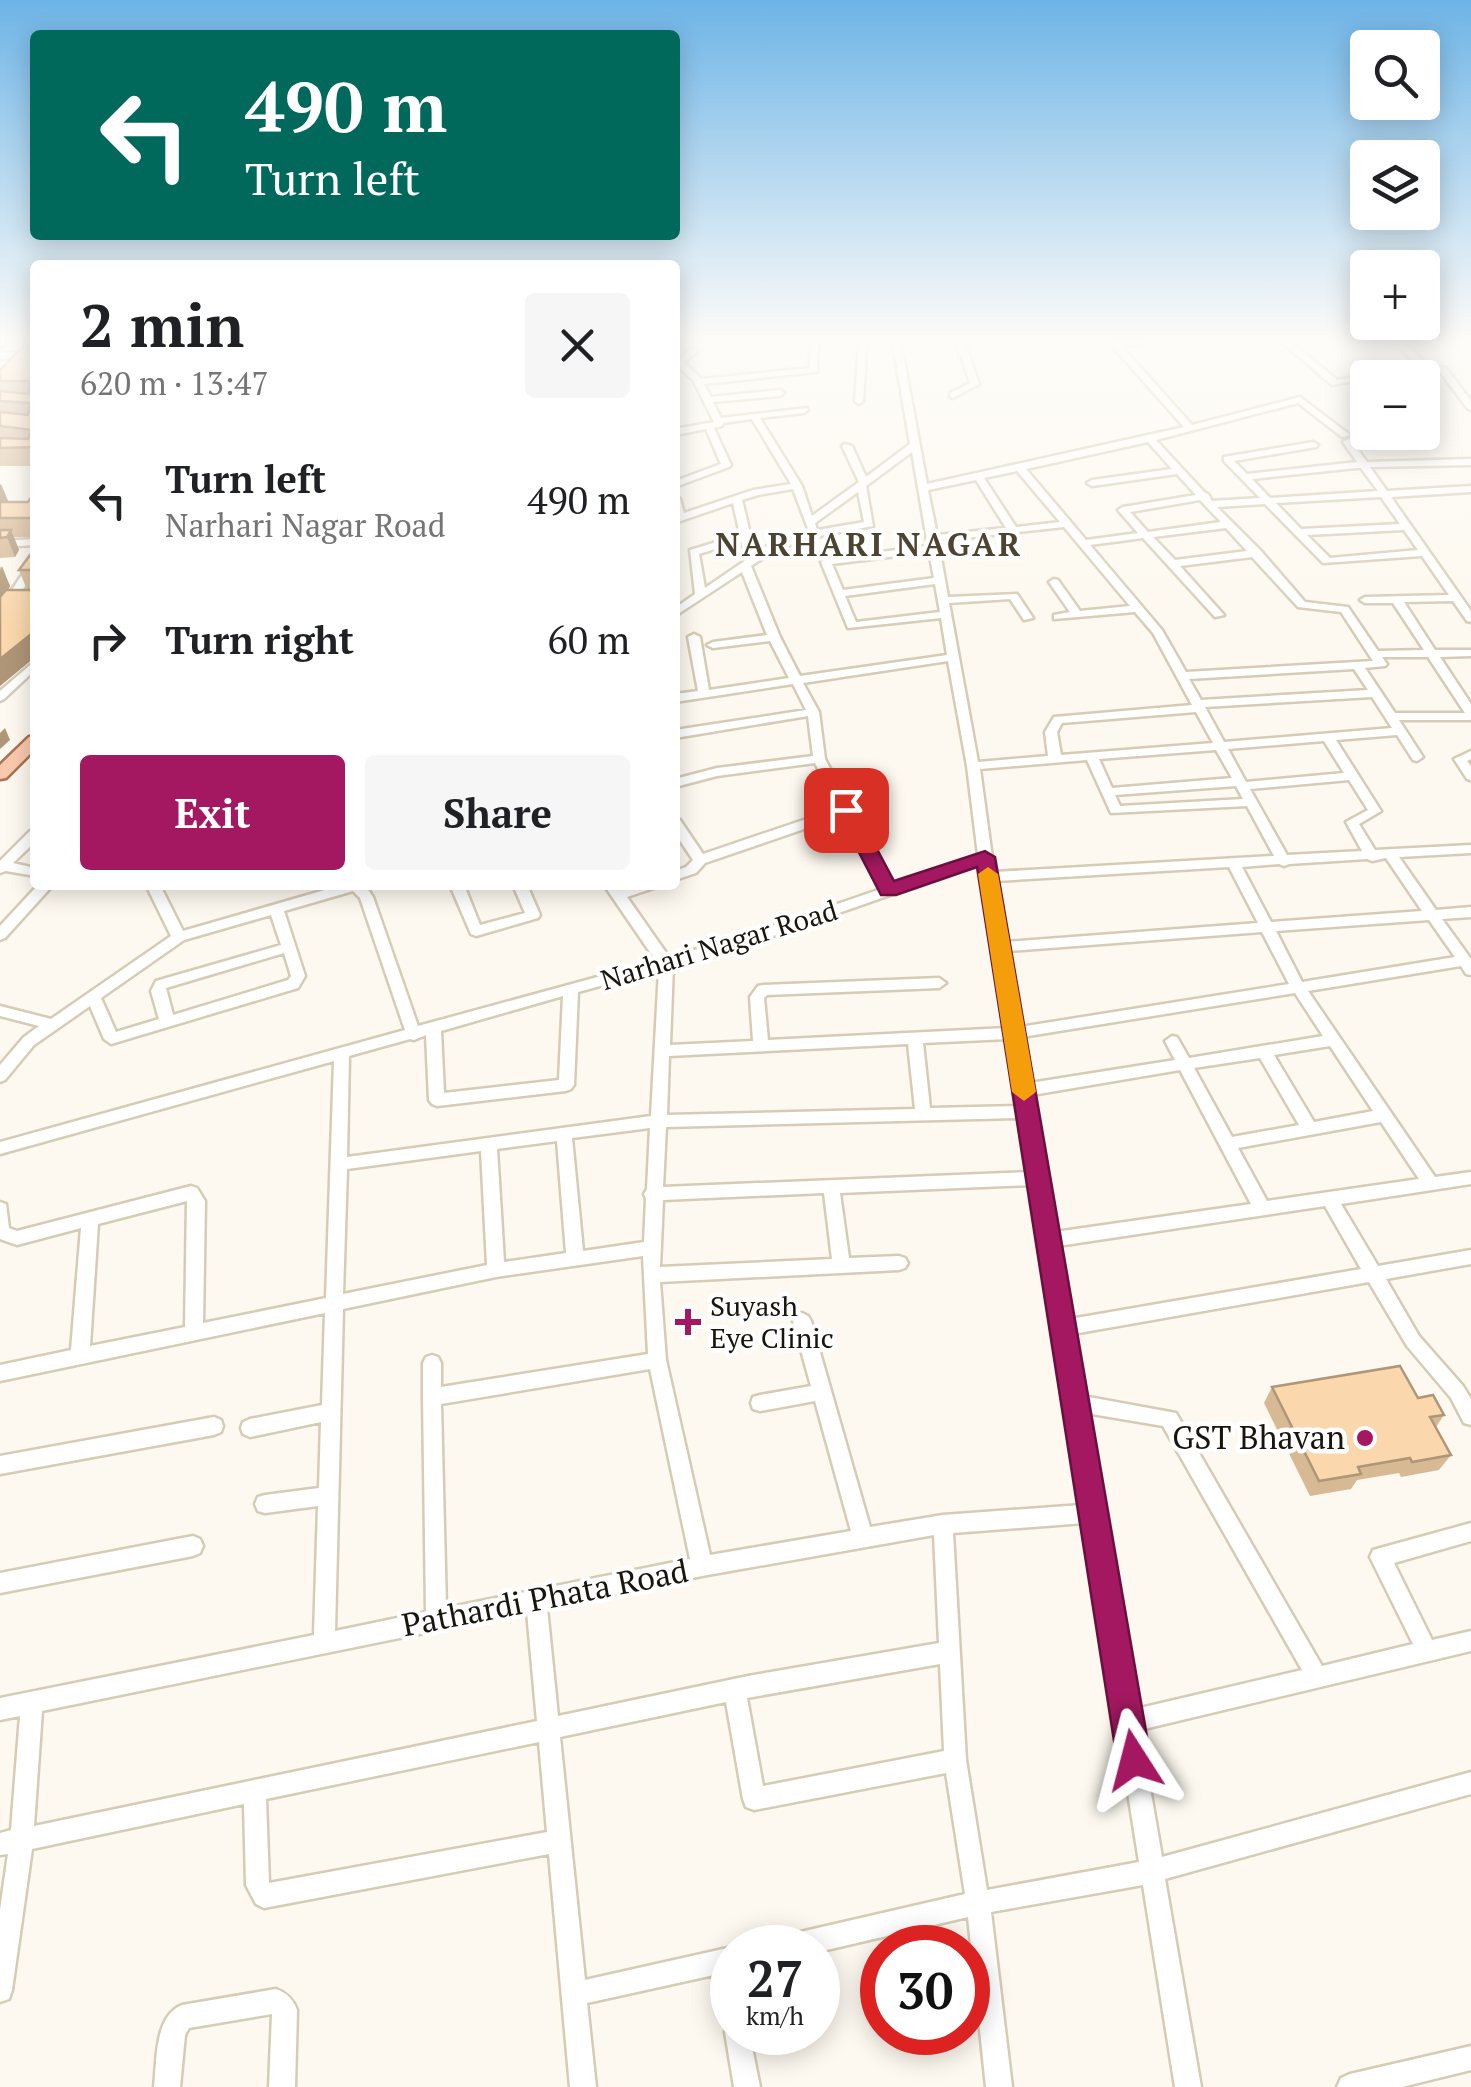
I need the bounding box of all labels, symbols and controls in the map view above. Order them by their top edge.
map controls [1350,30,1440,450]
button: search [1350,30,1440,120]
text: 490 m [245,59,447,152]
icon: left [80,70,210,200]
button: layers [1350,140,1440,230]
text: Turn left [245,148,420,208]
button: + [1350,250,1440,340]
text: 2 min [80,285,244,364]
button: close [525,293,630,398]
button: − [1350,360,1440,450]
text: 620 m · 13:47 [80,362,268,404]
text: Turn left [165,454,326,504]
icon: left [80,473,135,528]
text: 490 m [527,475,630,525]
text: Narhari Nagar Road [165,504,446,546]
district label: NARHARI NAGAR [715,523,1023,565]
icon: right [80,613,135,668]
text: Turn right [165,615,354,665]
text: 60 m [547,615,630,665]
button: Exit [80,755,345,870]
button: Share [365,755,630,870]
pin [804,768,889,853]
icon: arrive [819,783,874,838]
street label: Narhari Nagar Road [596,891,842,998]
place label: Suyash Eye Clinic [710,1287,834,1356]
marker: Suyash Eye Clinic [675,1309,701,1335]
place label: GST Bhavan [1172,1416,1345,1458]
marker: GST Bhavan [1354,1427,1376,1449]
street label: Pathardi Phata Road [398,1549,692,1645]
position arrow [1082,1708,1186,1812]
speed limit sign: 30 [860,1925,990,2055]
text: 27 [747,1945,803,2011]
text: km/h [746,1999,804,2032]

